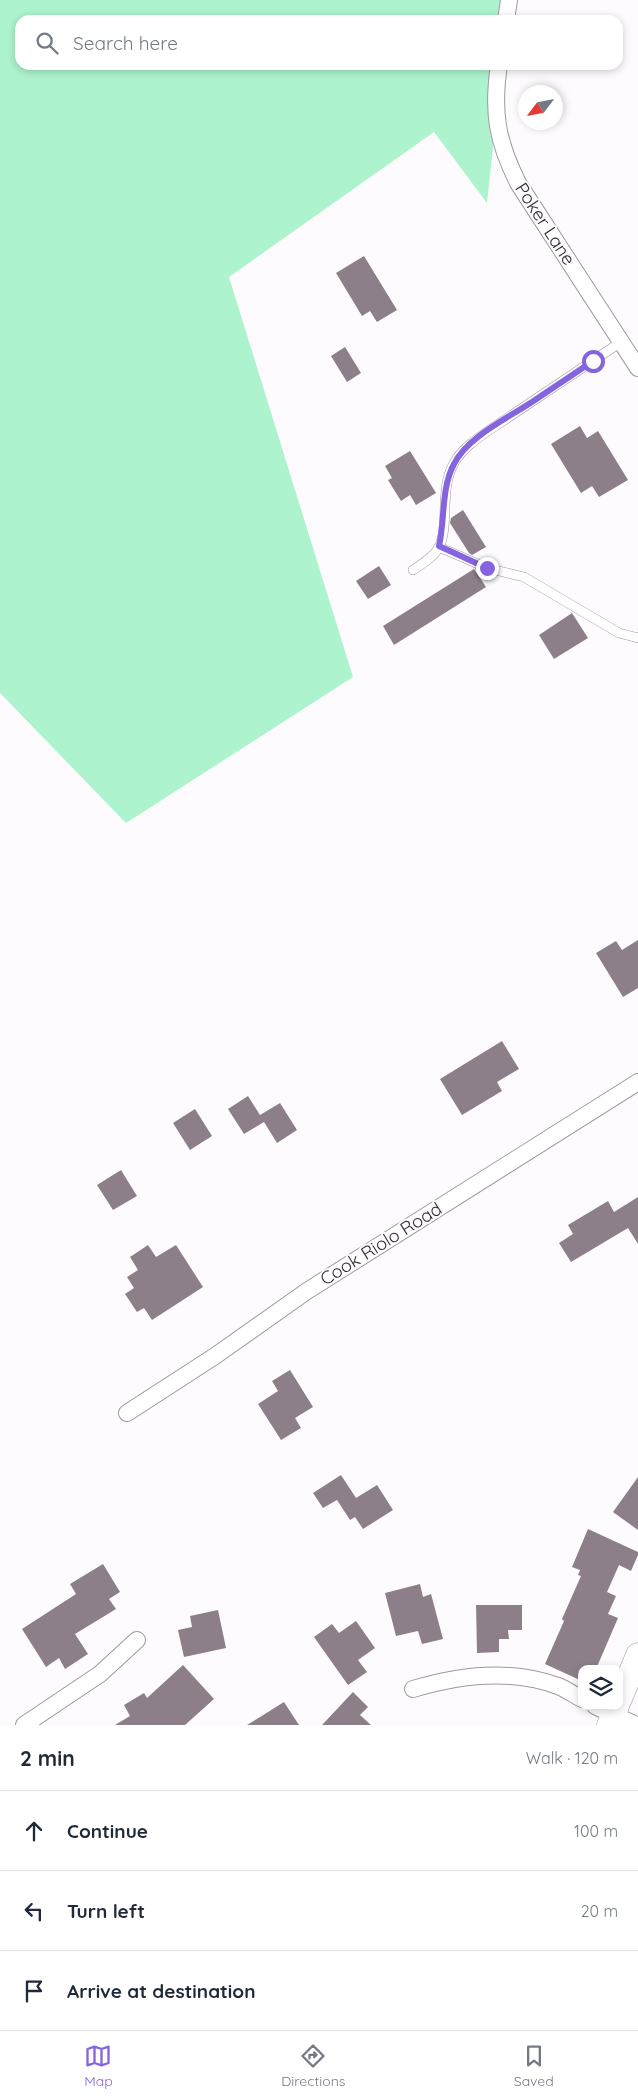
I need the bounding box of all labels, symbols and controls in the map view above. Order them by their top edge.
search box [15,15,623,70]
icon: search [33,29,61,57]
text: Search here [73,31,178,55]
north arrow [518,85,563,130]
street label: Poker Lane [510,178,581,269]
route start [582,350,605,373]
route end [476,557,499,580]
street label: Cook Riolo Road [316,1197,446,1290]
map controls [578,1665,623,1710]
button: layers [578,1665,623,1710]
text: 2 min [20,1745,75,1771]
text: Walk · 120 m [526,1748,618,1768]
icon: ahead [20,1817,48,1845]
text: Continue [67,1819,148,1843]
text: 100 m [574,1821,618,1841]
icon: left [20,1897,48,1925]
text: Turn left [67,1899,145,1923]
text: 20 m [581,1901,618,1921]
icon: arrive [20,1977,48,2005]
text: Arrive at destination [67,1979,256,2003]
tab: Map [84,2042,113,2090]
tab: Directions [281,2042,345,2090]
tab: Saved [514,2042,554,2090]

